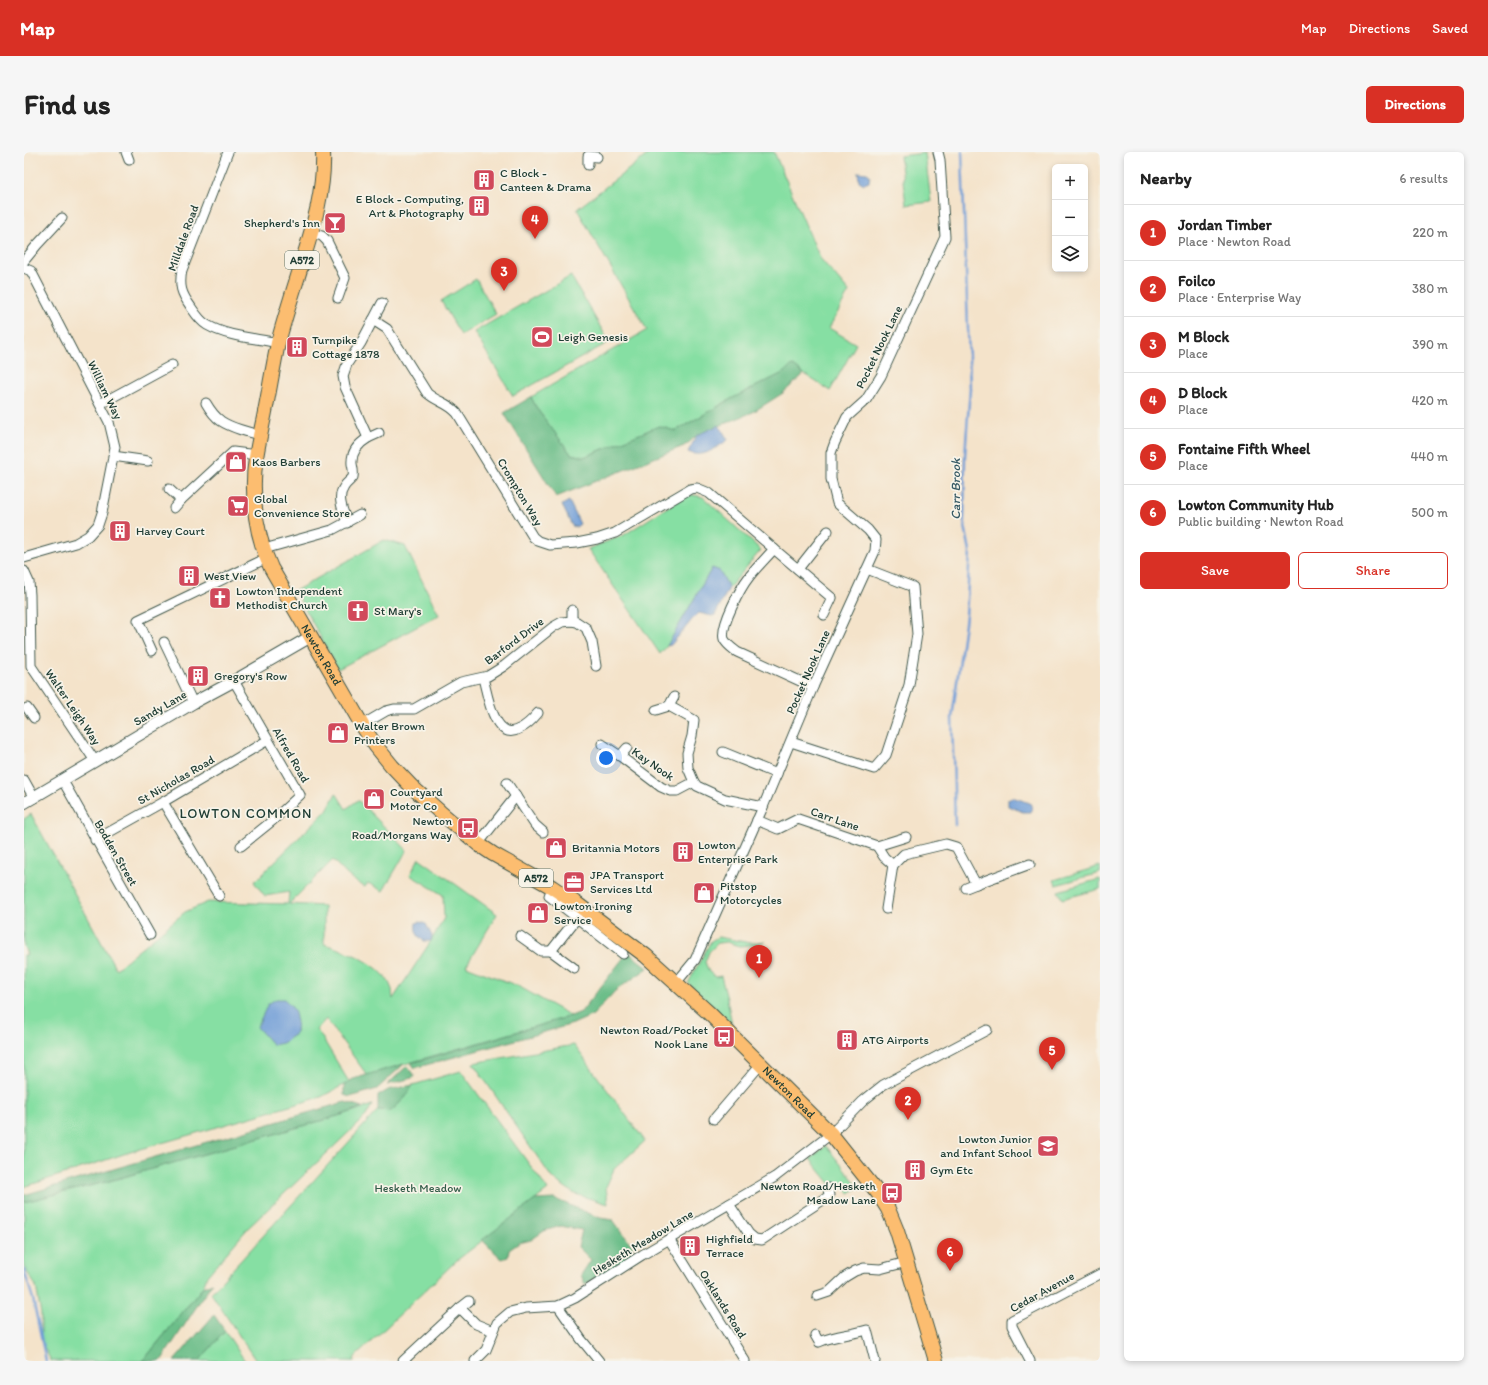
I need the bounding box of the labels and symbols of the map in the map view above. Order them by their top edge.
place label: C Block - Canteen & Drama [500,166,591,194]
building icon: C Block - Canteen & Drama [471,167,497,193]
place label: E Block - Computing, Art & Photography [356,192,464,220]
building icon: E Block - Computing, Art & Photography [466,193,492,219]
street label: Milldale Road [165,203,202,273]
pin: 4 [522,206,548,239]
bar icon: Shepherd's Inn [322,210,348,236]
place label: Shepherd's Inn [244,216,321,230]
road number: A572 [285,251,319,269]
pin: 3 [491,258,517,291]
street label: Pocket Nook Lane [853,303,905,391]
sports icon: Leigh Genesis [529,324,555,350]
place label: Leigh Genesis [558,330,628,344]
place label: Turnpike Cottage 1878 [312,333,380,361]
building icon: Turnpike Cottage 1878 [284,334,310,360]
street label: William Way [85,358,125,422]
shop icon: Kaos Barbers [223,449,249,475]
place label: Kaos Barbers [252,455,321,469]
street label: Crompton Way [494,456,546,529]
water label: Carr Brook [948,457,963,520]
place label: Global Convenience Store [254,492,350,520]
supermarket icon: Global Convenience Store [225,493,251,519]
building icon: Harvey Court [107,518,133,544]
place label: Harvey Court [136,524,205,538]
building icon: West View [176,563,202,589]
place label: West View [204,569,256,583]
place label: Lowton Independent Methodist Church [236,584,343,612]
church icon: Lowton Independent Methodist Church [207,585,233,611]
church icon: St Mary's [345,598,371,624]
place label: St Mary's [374,604,422,618]
street label: Barford Drive [482,614,546,668]
street label: Newton Road [298,622,345,688]
street label: Pocket Nook Lane [783,628,833,716]
building icon: Gregory's Row [185,663,211,689]
street label: Walter Leigh Way [42,666,104,748]
place label: Gregory's Row [214,669,287,683]
street label: Sandy Lane [131,687,189,729]
place label: Walter Brown Printers [354,719,425,747]
shop icon: Walter Brown Printers [325,720,351,746]
street label: Alfred Road [270,725,313,786]
street label: Kay Nook [629,744,677,784]
your location [596,748,616,768]
street label: St Nicholas Road [135,752,217,808]
place label: Courtyard Motor Co [390,785,443,813]
shop icon: Courtyard Motor Co [361,786,387,812]
street label: Carr Lane [809,804,861,834]
district label: LOWTON COMMON [179,805,313,822]
place label: Newton Road/Morgans Way [352,814,452,842]
bus stop icon: Newton Road/Morgans Way [455,815,481,841]
street label: Bodden Street [91,817,141,889]
shop icon: Britannia Motors [543,835,569,861]
place label: Lowton Enterprise Park [698,838,778,866]
building icon: Lowton Enterprise Park [670,839,696,865]
place label: Britannia Motors [572,841,660,855]
place label: JPA Transport Services Ltd [590,868,665,896]
road number: A572 [519,869,553,887]
office icon: JPA Transport Services Ltd [561,869,587,895]
place label: Pitstop Motorcycles [720,879,782,907]
shop icon: Pitstop Motorcycles [691,880,717,906]
place label: Lowton Ironing Service [554,899,633,927]
shop icon: Lowton Ironing Service [525,900,551,926]
pin: 1 [746,945,772,978]
place label: Newton Road/Pocket Nook Lane [600,1023,708,1051]
bus stop icon: Newton Road/Pocket Nook Lane [711,1024,737,1050]
building icon: ATG Airports [834,1027,860,1053]
place label: ATG Airports [862,1033,929,1047]
pin: 5 [1039,1037,1065,1070]
street label: Newton Road [760,1063,818,1122]
pin: 2 [895,1087,921,1120]
place label: Lowton Junior and Infant School [940,1132,1033,1160]
school or university icon: Lowton Junior and Infant School [1035,1133,1061,1159]
building icon: Gym Etc [902,1157,928,1183]
place label: Gym Etc [930,1163,973,1177]
place label: Newton Road/Hesketh Meadow Lane [760,1179,877,1207]
bus stop icon: Newton Road/Hesketh Meadow Lane [879,1180,905,1206]
park label: Hesketh Meadow [374,1181,462,1195]
street label: Hesketh Meadow Lane [590,1206,696,1277]
place label: Highfield Terrace [706,1232,753,1260]
building icon: Highfield Terrace [677,1233,703,1259]
pin: 6 [937,1238,963,1271]
street label: Oaklands Road [696,1267,750,1341]
street label: Cedar Avenue [1007,1268,1077,1315]

